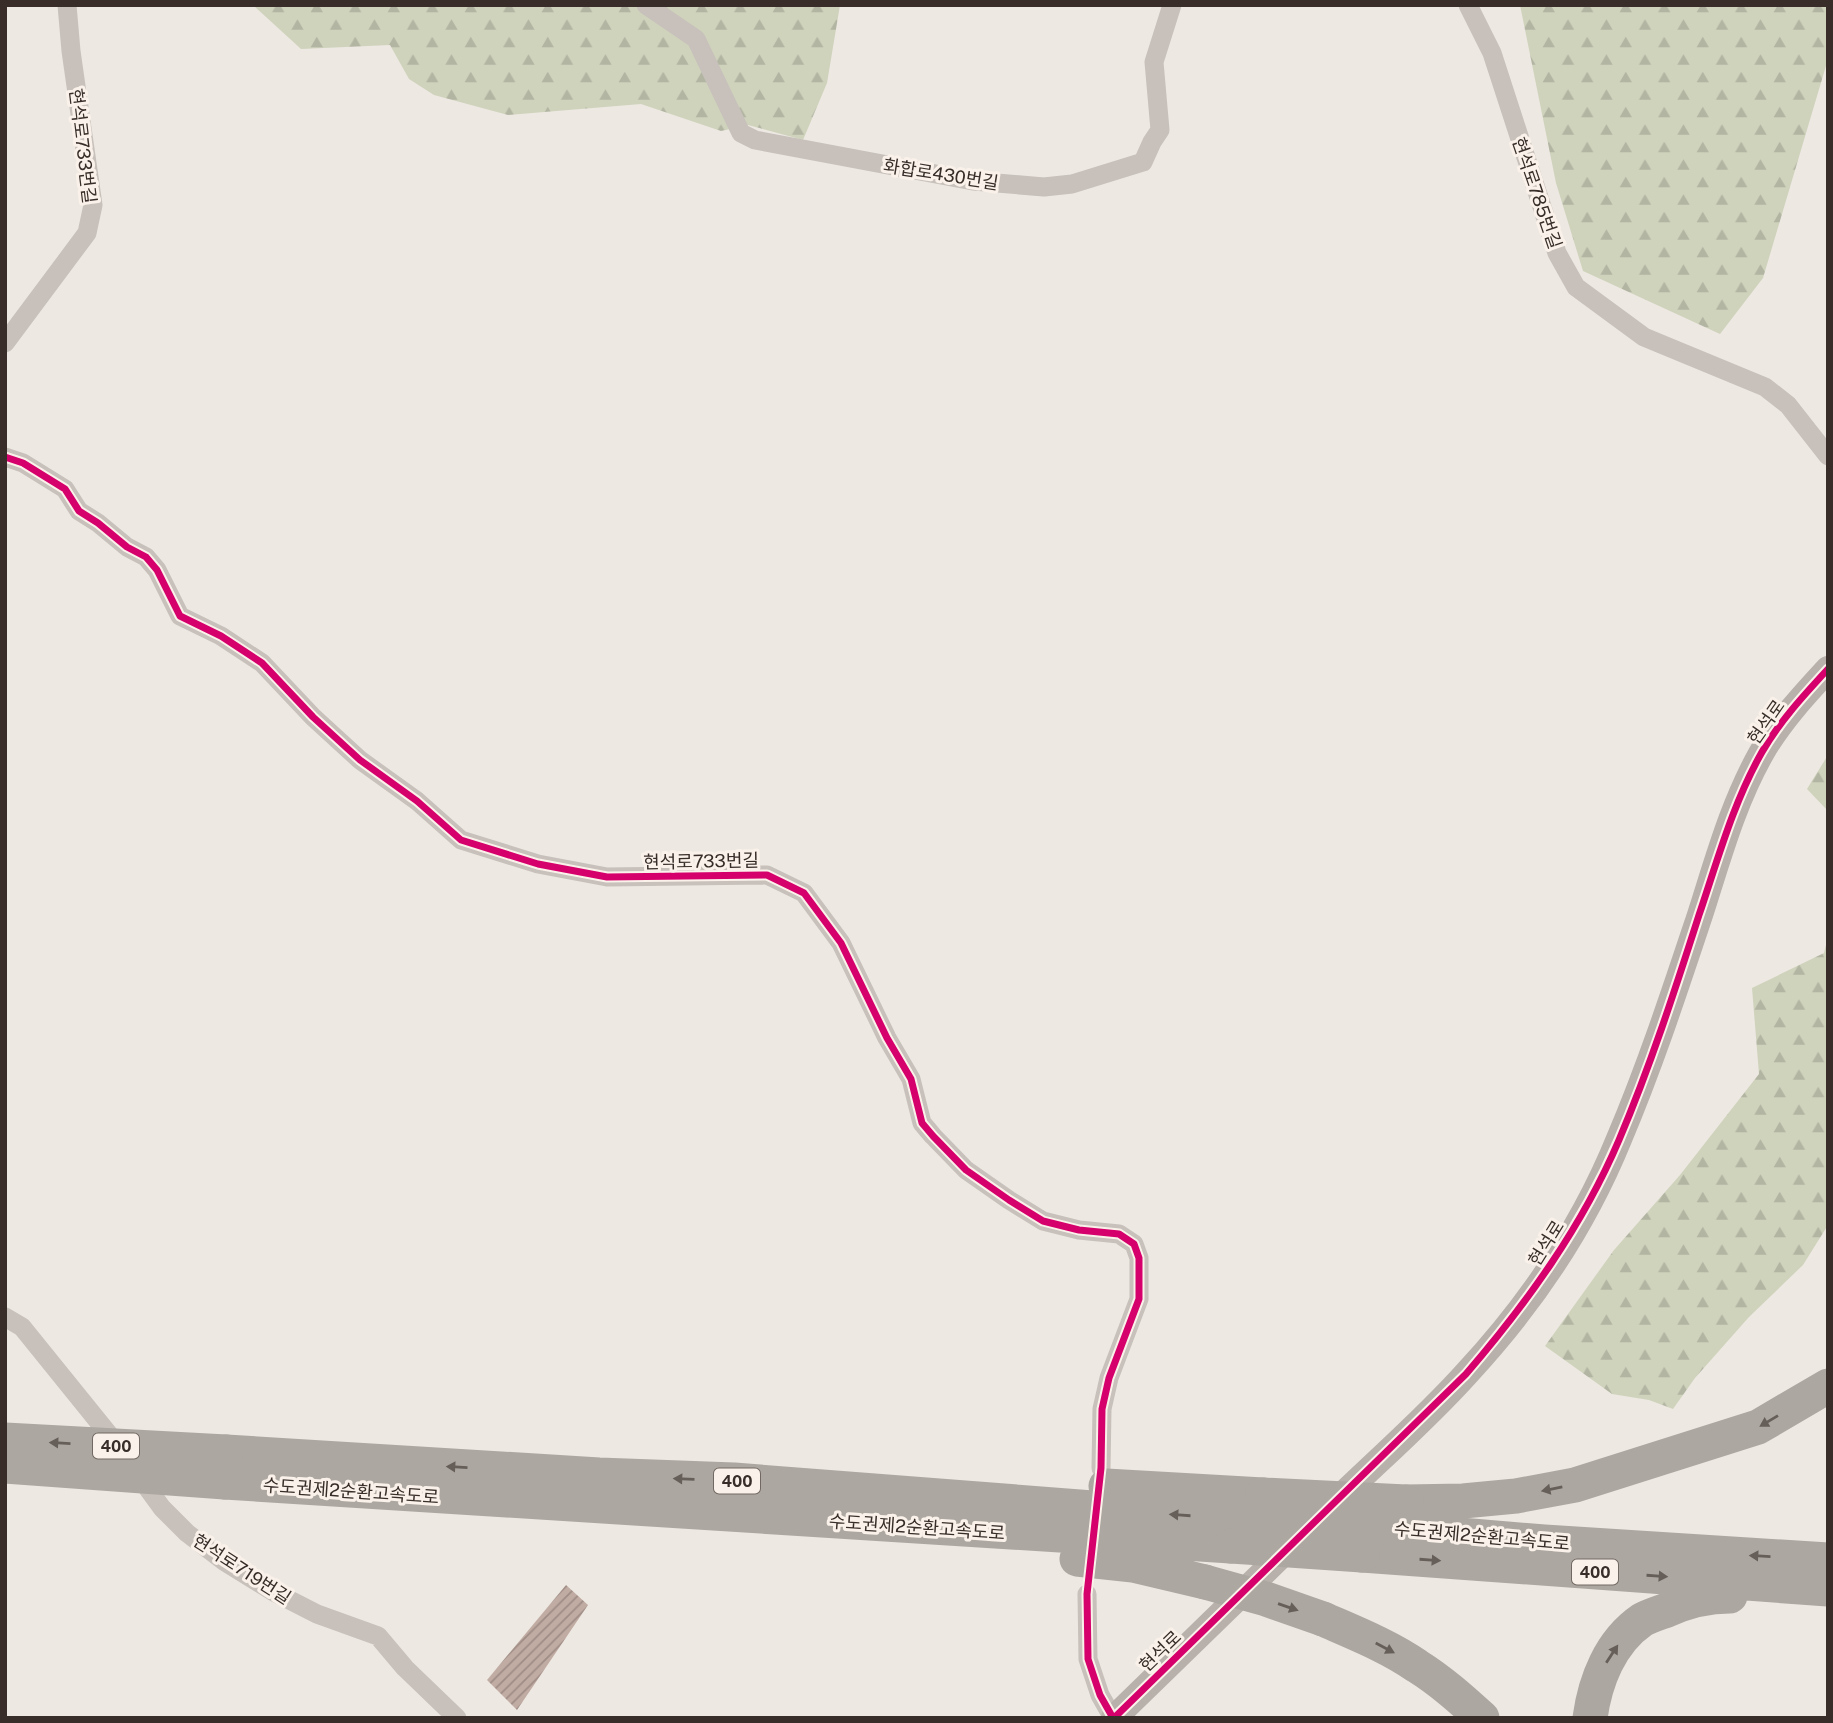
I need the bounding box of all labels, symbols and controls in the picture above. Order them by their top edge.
street label: 현석로733번길 [66,87,100,205]
street label: 현석로785번길 [1508,135,1566,251]
street label: 화합로430번길 [882,155,1000,193]
street label: 현석로 [1743,696,1789,748]
street label: 현석로733번길 [643,849,759,873]
street label: 현석로 [1524,1216,1568,1270]
one-way arrow [1759,1415,1779,1427]
road number: 400 [93,1434,139,1458]
one-way arrow [49,1438,71,1449]
one-way arrow [446,1461,468,1472]
road number: 400 [714,1469,760,1494]
one-way arrow [673,1473,695,1484]
street label: 수도권제2순환고속도로 [262,1474,440,1508]
one-way arrow [1541,1484,1563,1495]
one-way arrow [1169,1509,1191,1520]
street label: 수도권제2순환고속도로 [828,1510,1006,1544]
street label: 수도권제2순환고속도로 [1393,1518,1571,1554]
street label: 현석로719번길 [189,1530,295,1608]
one-way arrow [1748,1550,1770,1561]
one-way arrow [1419,1555,1441,1566]
road number: 400 [1572,1560,1618,1584]
one-way arrow [1646,1571,1668,1582]
one-way arrow [1278,1602,1299,1613]
street label: 현석로 [1135,1626,1185,1676]
one-way arrow [1375,1642,1395,1654]
one-way arrow [1605,1644,1618,1664]

